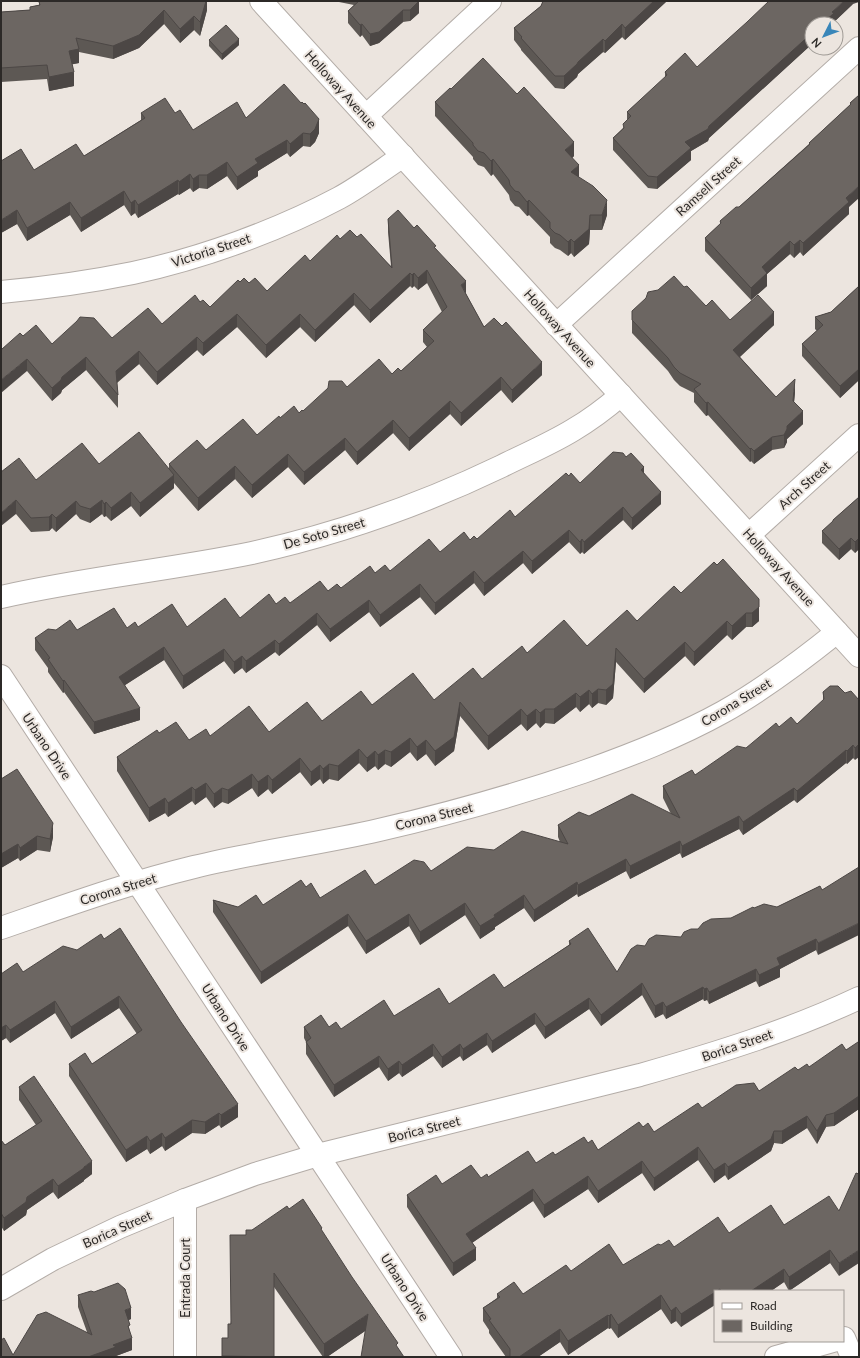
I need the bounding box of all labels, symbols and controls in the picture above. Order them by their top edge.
north arrow [804,16,844,56]
text: N [809,36,824,51]
street label: Holloway Avenue [302,47,380,131]
street label: Ramsell Street [672,153,744,219]
street label: Victoria Street [170,230,253,270]
street label: Holloway Avenue [521,286,599,370]
street label: Arch Street [775,457,833,512]
street label: De Soto Street [282,514,367,552]
street label: Holloway Avenue [740,525,818,609]
street label: Corona Street [698,675,774,729]
street label: Urbano Drive [19,710,75,782]
street label: Corona Street [394,799,475,833]
street label: Corona Street [78,870,158,908]
street label: Urbano Drive [198,980,254,1054]
street label: Borica Street [700,1025,775,1065]
street label: Borica Street [386,1112,462,1146]
street label: Borica Street [80,1207,154,1251]
street label: Entrada Court [177,1238,193,1318]
street label: Urbano Drive [377,1250,433,1324]
legend [714,1290,844,1342]
text: Road [750,1298,777,1313]
text: Building [750,1318,793,1333]

